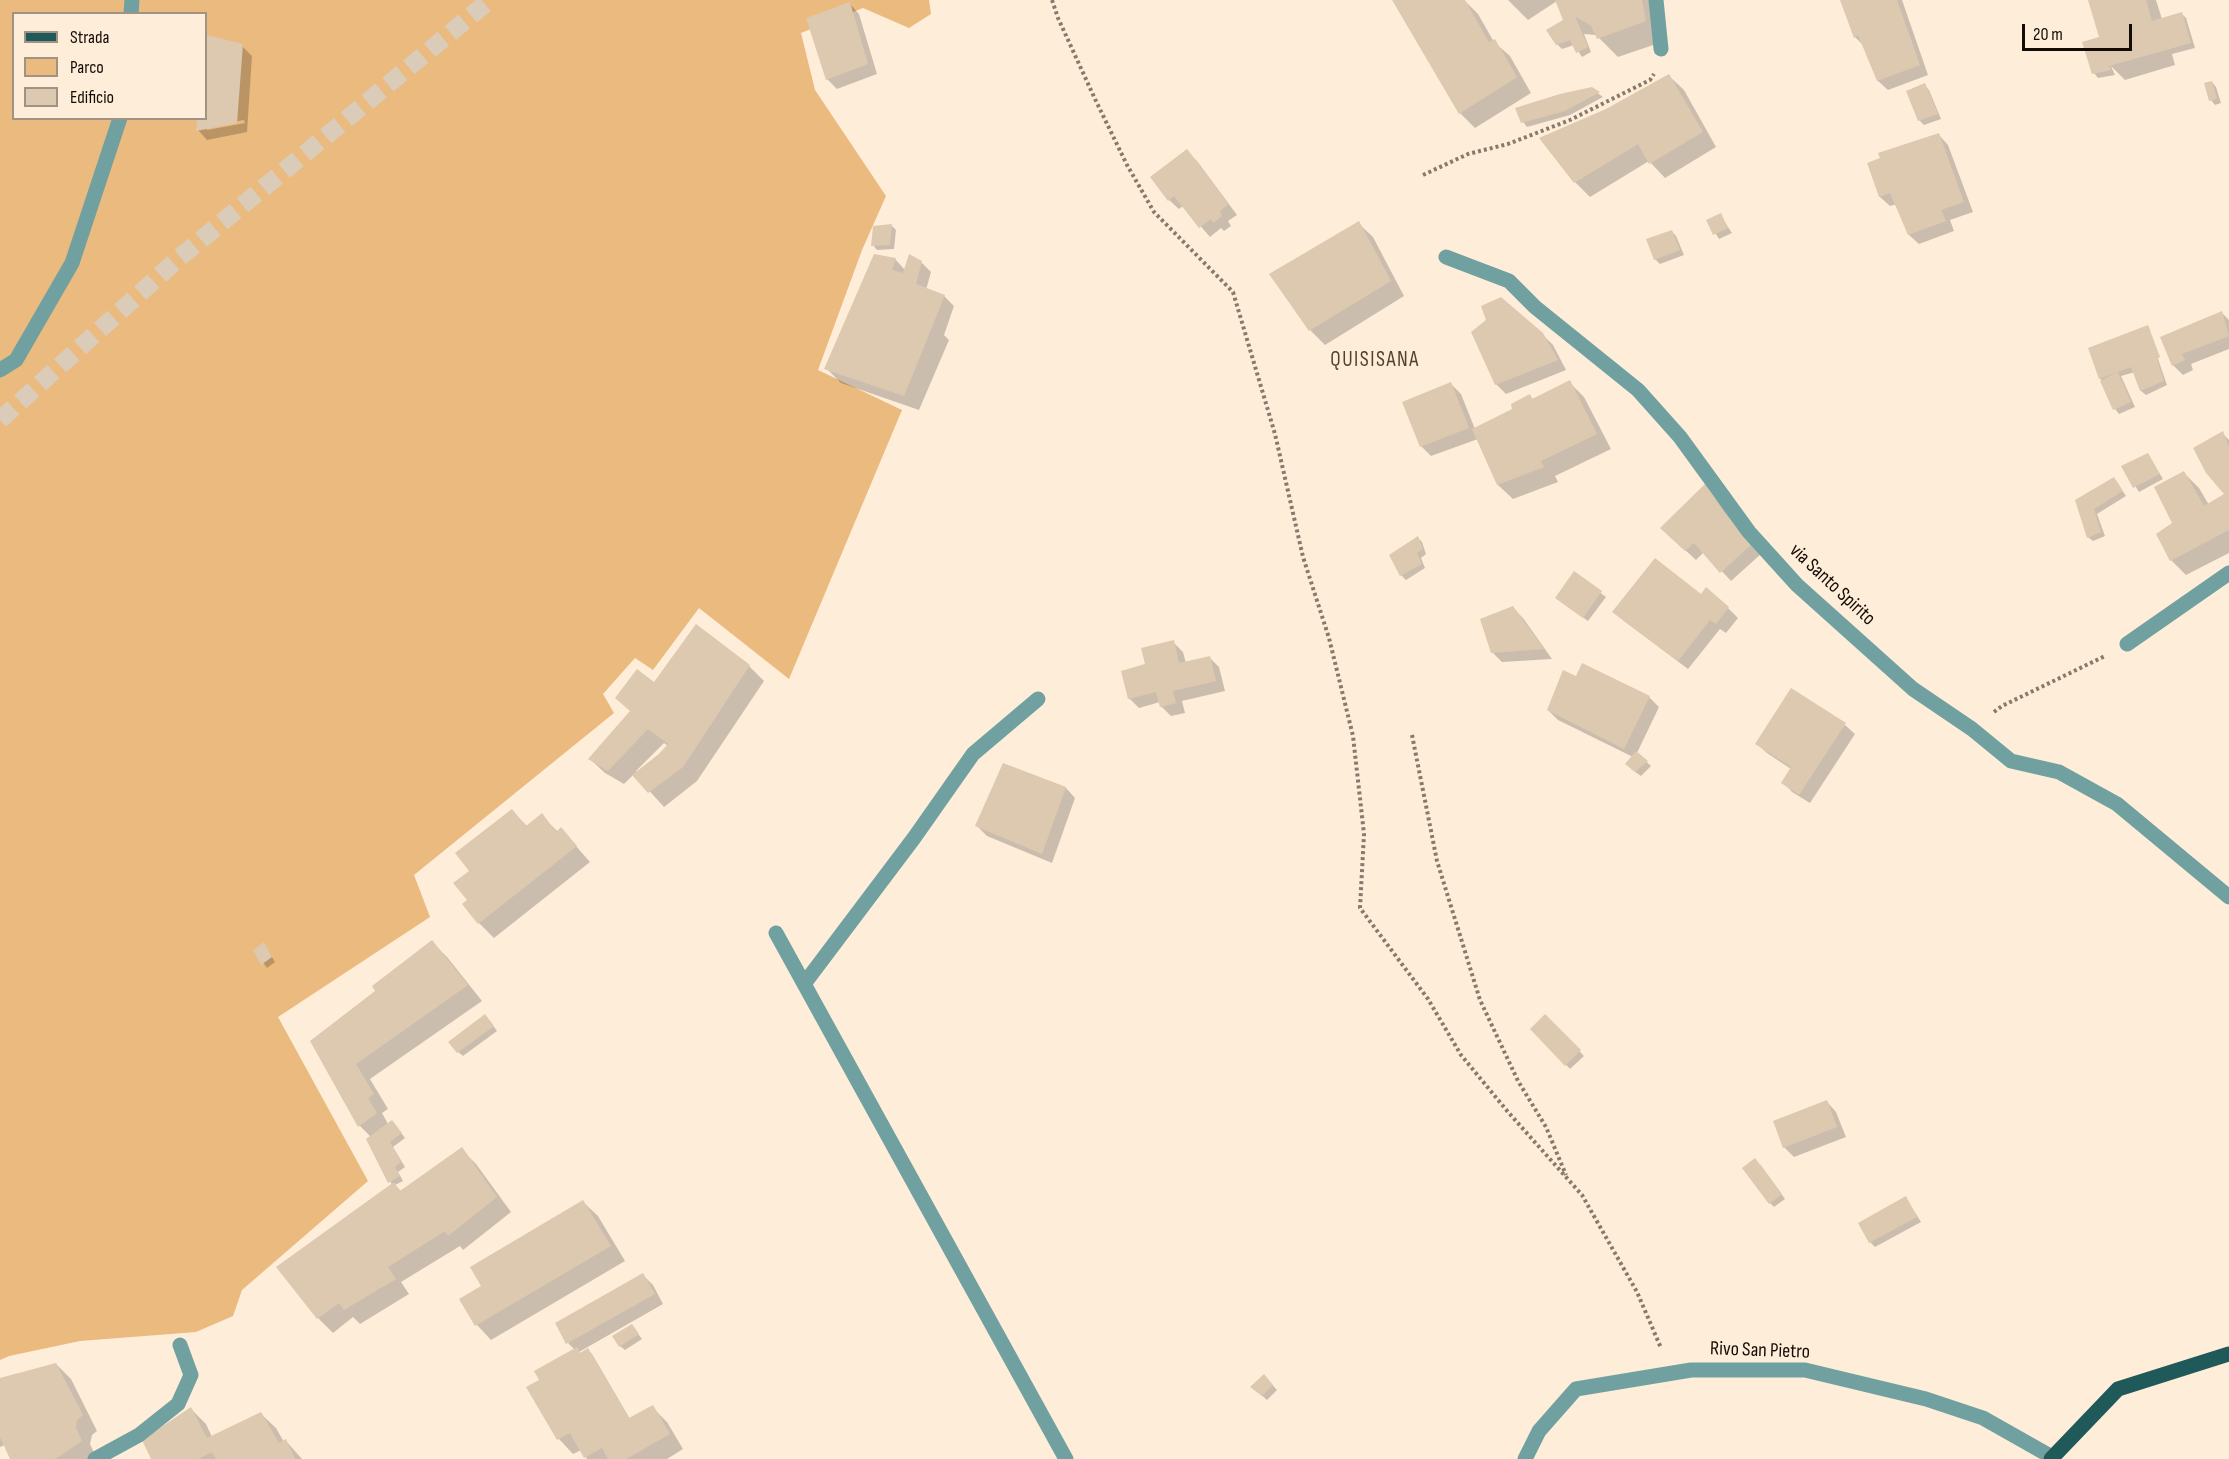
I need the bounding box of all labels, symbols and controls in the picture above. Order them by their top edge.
legend [12,12,207,120]
scale bar [2025,12,2134,50]
text: 20 m [2033,24,2063,45]
text: Strada [70,27,109,48]
text: Parco [70,57,104,78]
text: Edificio [70,87,114,108]
district label: QUISISANA [1330,348,1420,374]
street label: via Santo Spirito [1784,539,1880,631]
street label: Rivo San Pietro [1710,1337,1810,1365]

